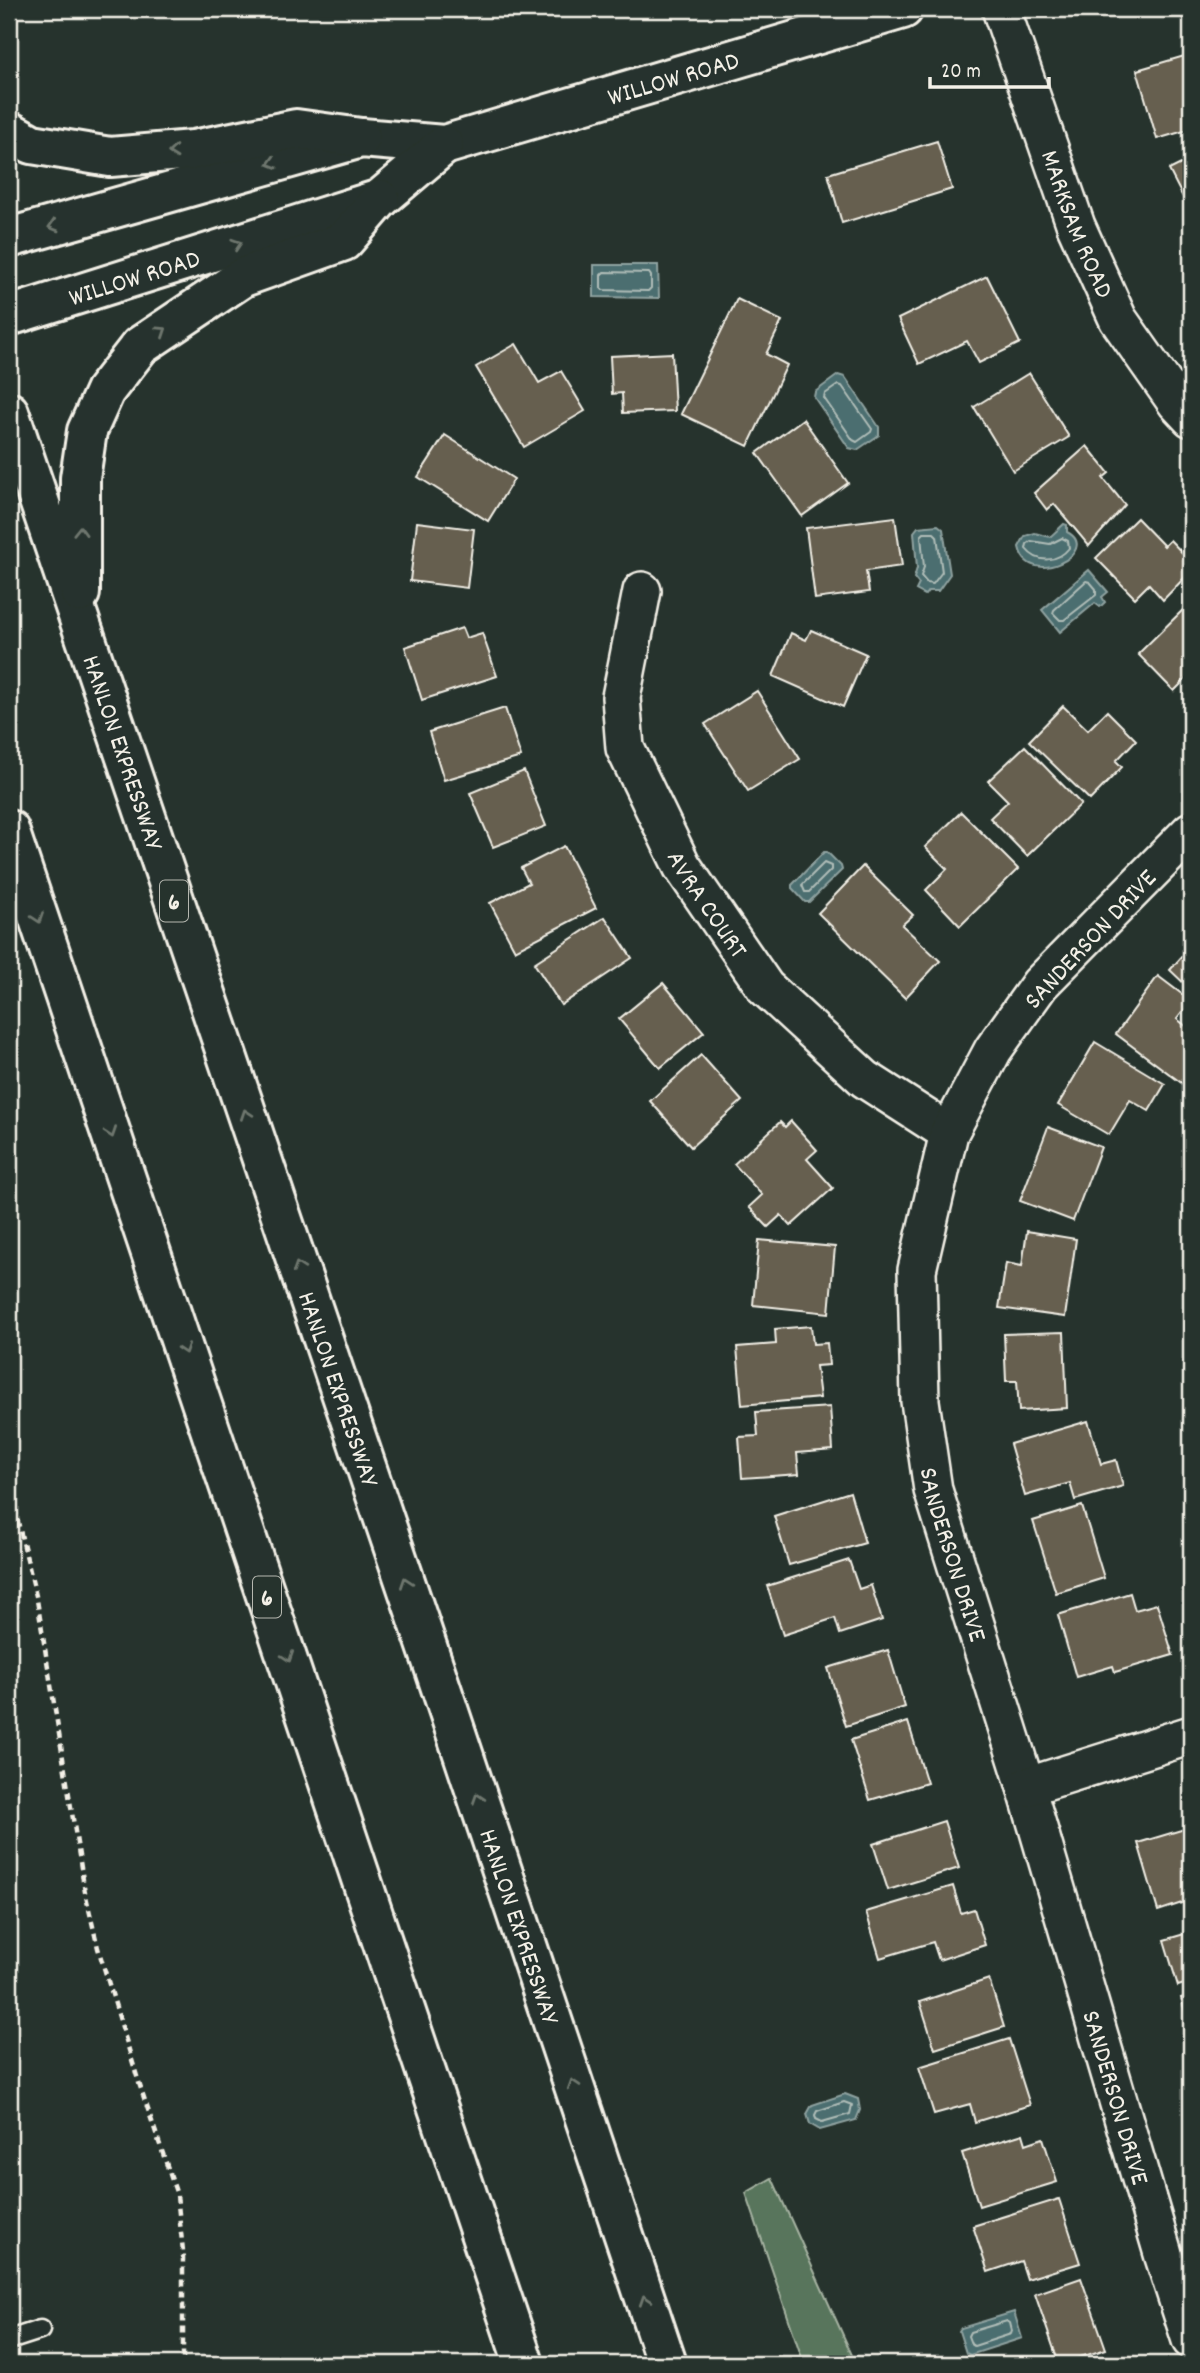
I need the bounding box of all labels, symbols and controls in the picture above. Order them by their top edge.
street label: WILLOW ROAD [604,44,744,117]
scale bar [930,46,1050,90]
text: 20 m [941,58,981,88]
one-way arrow [167,144,178,159]
street label: MARKSAM ROAD [1029,146,1121,305]
one-way arrow [266,155,278,170]
one-way arrow [47,217,59,232]
one-way arrow [231,238,243,252]
street label: WILLOW ROAD [65,242,205,318]
one-way arrow [154,327,167,340]
one-way arrow [72,525,88,536]
street label: HANLON EXPRESSWAY [71,651,172,857]
street label: AVRA COURT [655,845,755,967]
street label: SANDERSON DRIVE [1017,862,1167,1019]
road number: 6 [160,880,188,922]
one-way arrow [30,911,44,923]
one-way arrow [240,1109,254,1121]
one-way arrow [103,1127,117,1139]
one-way arrow [292,1261,306,1273]
street label: HANLON EXPRESSWAY [286,1287,387,1493]
one-way arrow [176,1342,190,1354]
street label: SANDERSON DRIVE [908,1465,994,1647]
road number: 6 [253,1576,281,1618]
one-way arrow [400,1577,414,1589]
one-way arrow [279,1651,294,1663]
one-way arrow [472,1793,486,1805]
street label: HANLON EXPRESSWAY [467,1825,568,2031]
street label: SANDERSON DRIVE [1071,2006,1157,2190]
one-way arrow [567,2078,581,2090]
one-way arrow [639,2294,653,2306]

